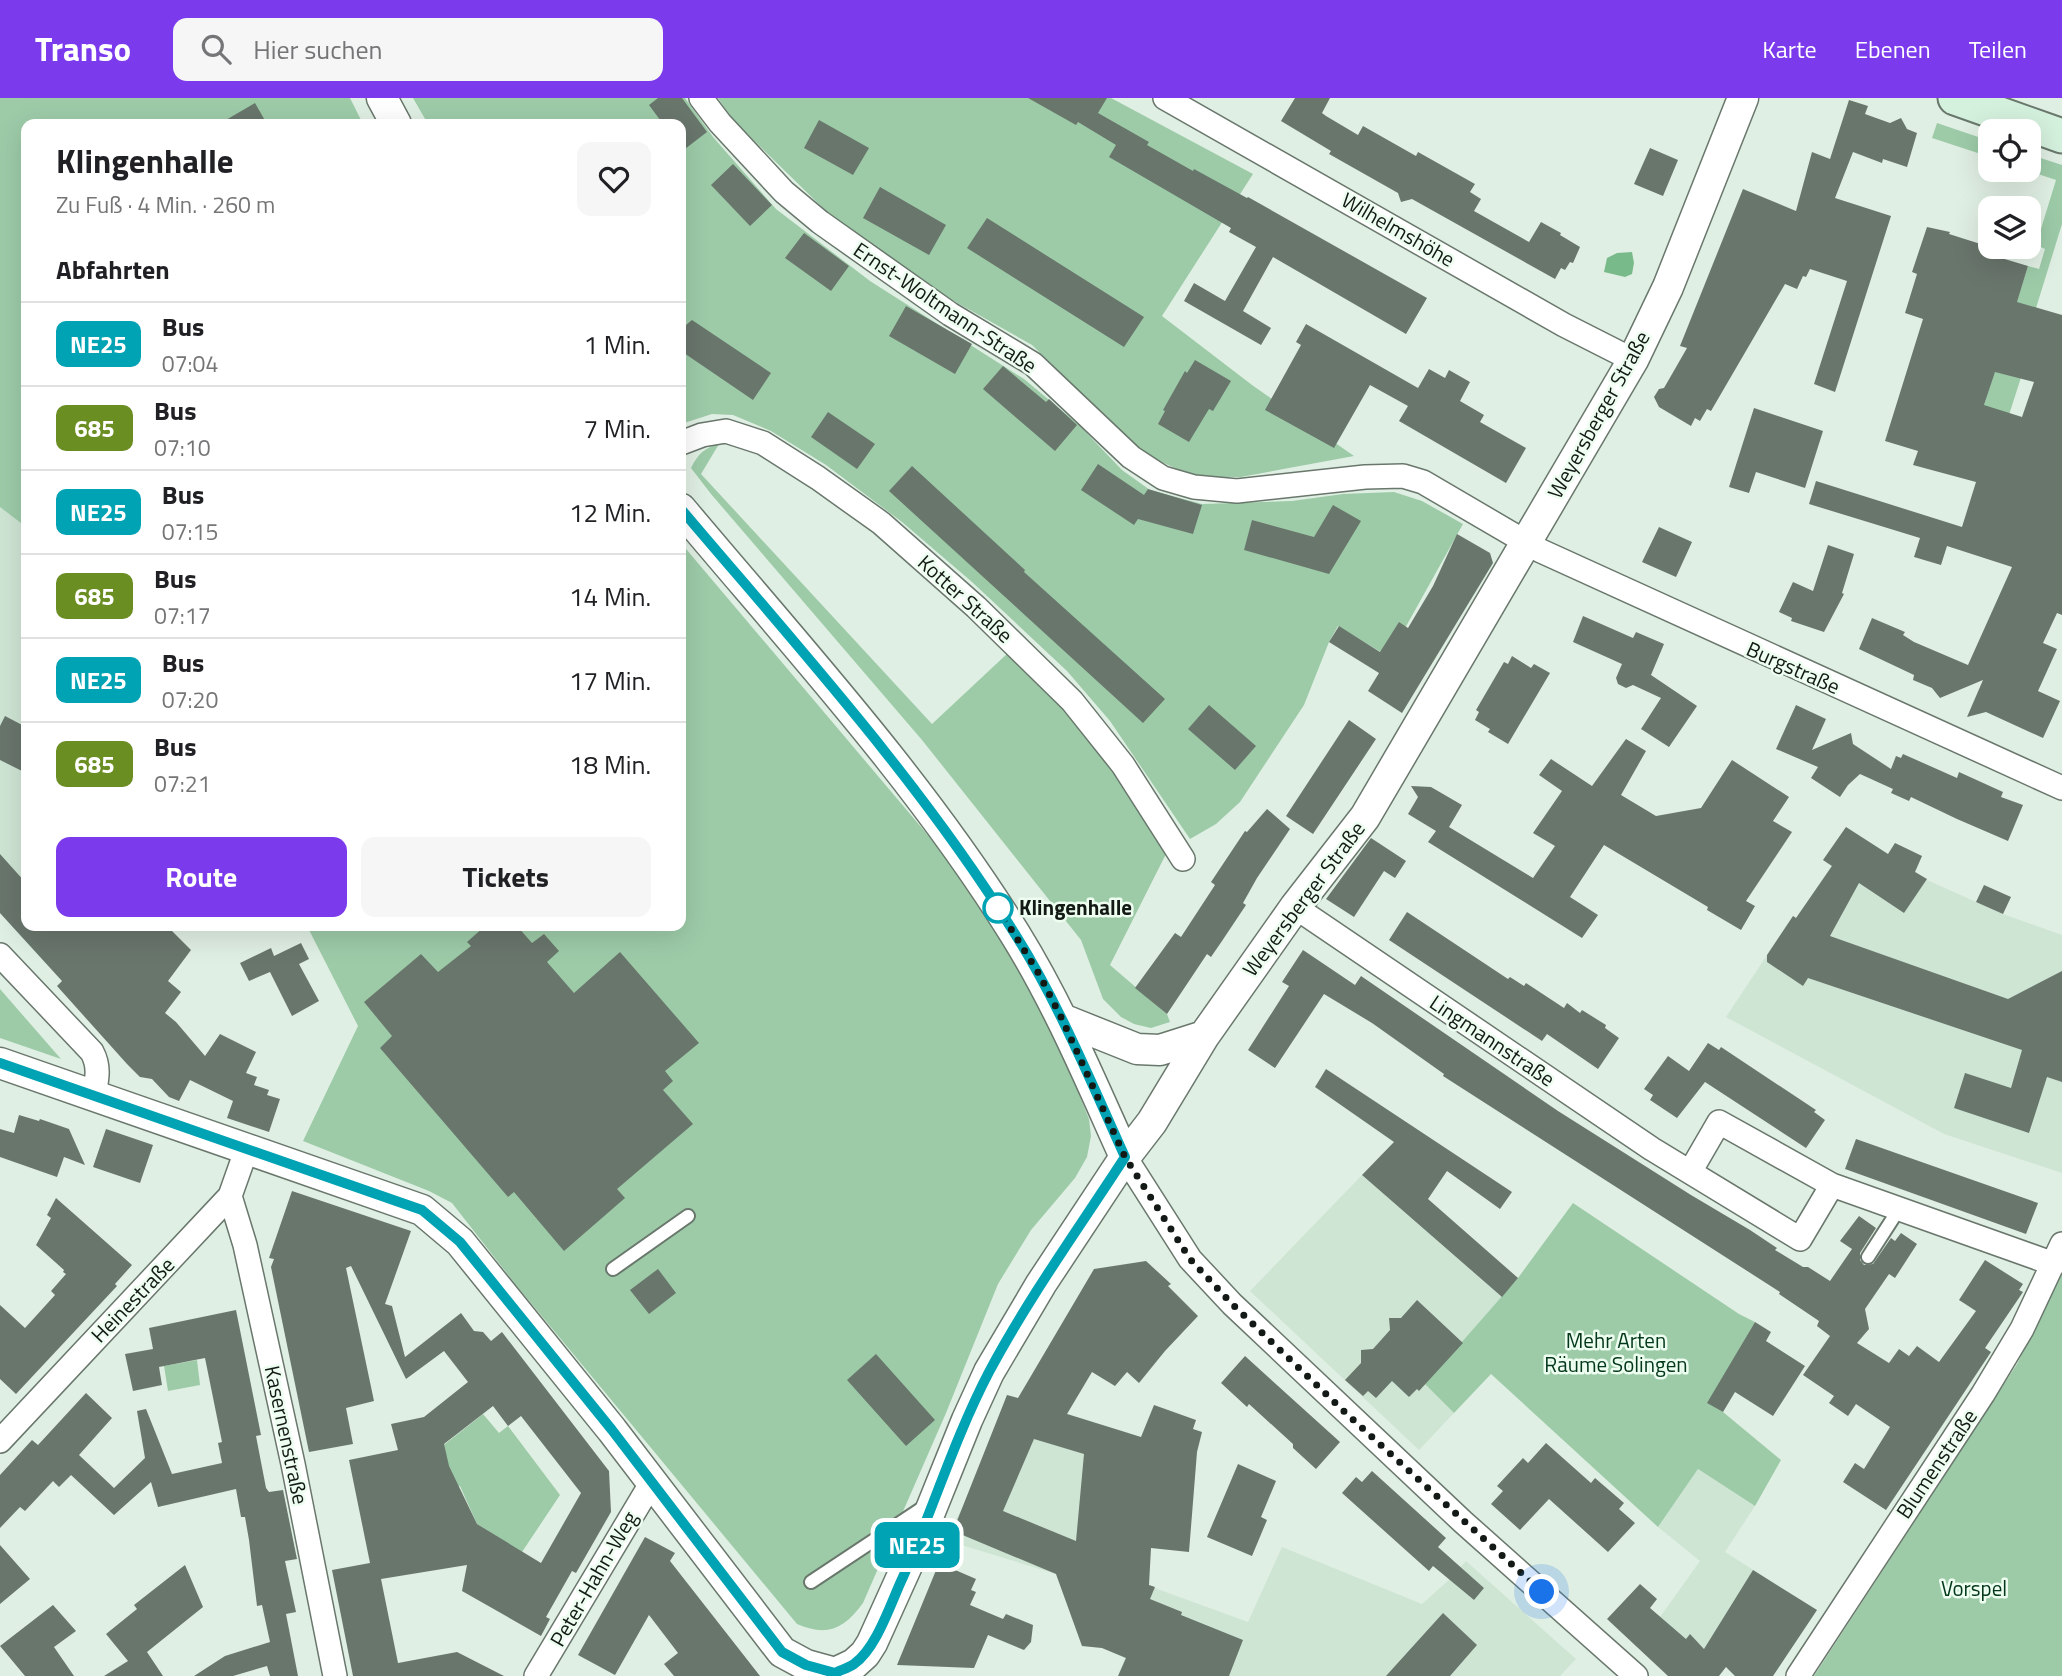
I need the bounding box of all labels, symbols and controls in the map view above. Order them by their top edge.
search box [173,18,663,81]
text: Transo [35,24,131,74]
icon: search [197,30,235,68]
text: Hier suchen [253,30,383,69]
text: Karte [1762,31,1817,67]
text: Ebenen [1855,31,1931,67]
text: Teilen [1969,31,2027,67]
map controls [1978,119,2041,259]
button: locate [1978,119,2041,182]
text: Klingenhalle [56,136,234,186]
button: heart [577,142,651,216]
street label: Wilhelmshöhe [1336,184,1461,275]
text: Zu Fuß · 4 Min. · 260 m [56,187,275,222]
button: layers [1978,196,2041,259]
street label: Ernst-Woltmann-Straße [847,234,1044,381]
text: Abfahrten [56,250,170,289]
text: Bus [162,307,204,346]
text: 1 Min. [584,325,651,364]
street label: Weyersberger Straße [1539,325,1658,504]
text: NE25 [70,326,127,362]
text: 07:04 [162,346,218,381]
text: Bus [154,391,196,430]
text: 7 Min. [584,409,651,448]
text: 685 [74,410,115,446]
text: 07:10 [154,430,211,465]
text: Bus [162,475,204,514]
text: 12 Min. [569,493,651,532]
text: NE25 [70,494,127,530]
text: 07:15 [162,514,218,549]
street label: Kotter Straße [911,547,1021,650]
text: Bus [154,559,196,598]
text: 14 Min. [569,577,651,616]
text: 685 [74,578,115,614]
text: 07:17 [154,598,211,633]
street label: Burgstraße [1741,632,1845,702]
text: Bus [162,643,204,682]
text: 17 Min. [569,661,651,700]
text: NE25 [70,662,127,698]
text: 07:20 [162,682,218,717]
text: Bus [154,727,196,766]
text: 18 Min. [569,745,651,784]
text: 685 [74,746,115,782]
text: 07:21 [154,766,211,801]
street label: Weyersberger Straße [1234,814,1372,983]
button: Route [56,837,347,917]
button: Tickets [361,837,651,917]
place label: Klingenhalle [1019,891,1132,923]
marker: Klingenhalle [983,893,1013,923]
street label: Lingmannstraße [1424,986,1562,1094]
street label: Heinestraße [83,1249,182,1350]
park label: Mehr Arten Räume Solingen [1544,1324,1688,1380]
street label: Kasernenstraße [257,1363,317,1507]
street label: Blumenstraße [1888,1402,1985,1525]
street label: Peter-Hahn-Weg [541,1505,645,1652]
line badge: NE25 [868,1522,966,1568]
text: NE25 [889,1527,945,1563]
park label: Vorspel [1941,1572,2007,1604]
your location [1524,1574,1559,1609]

